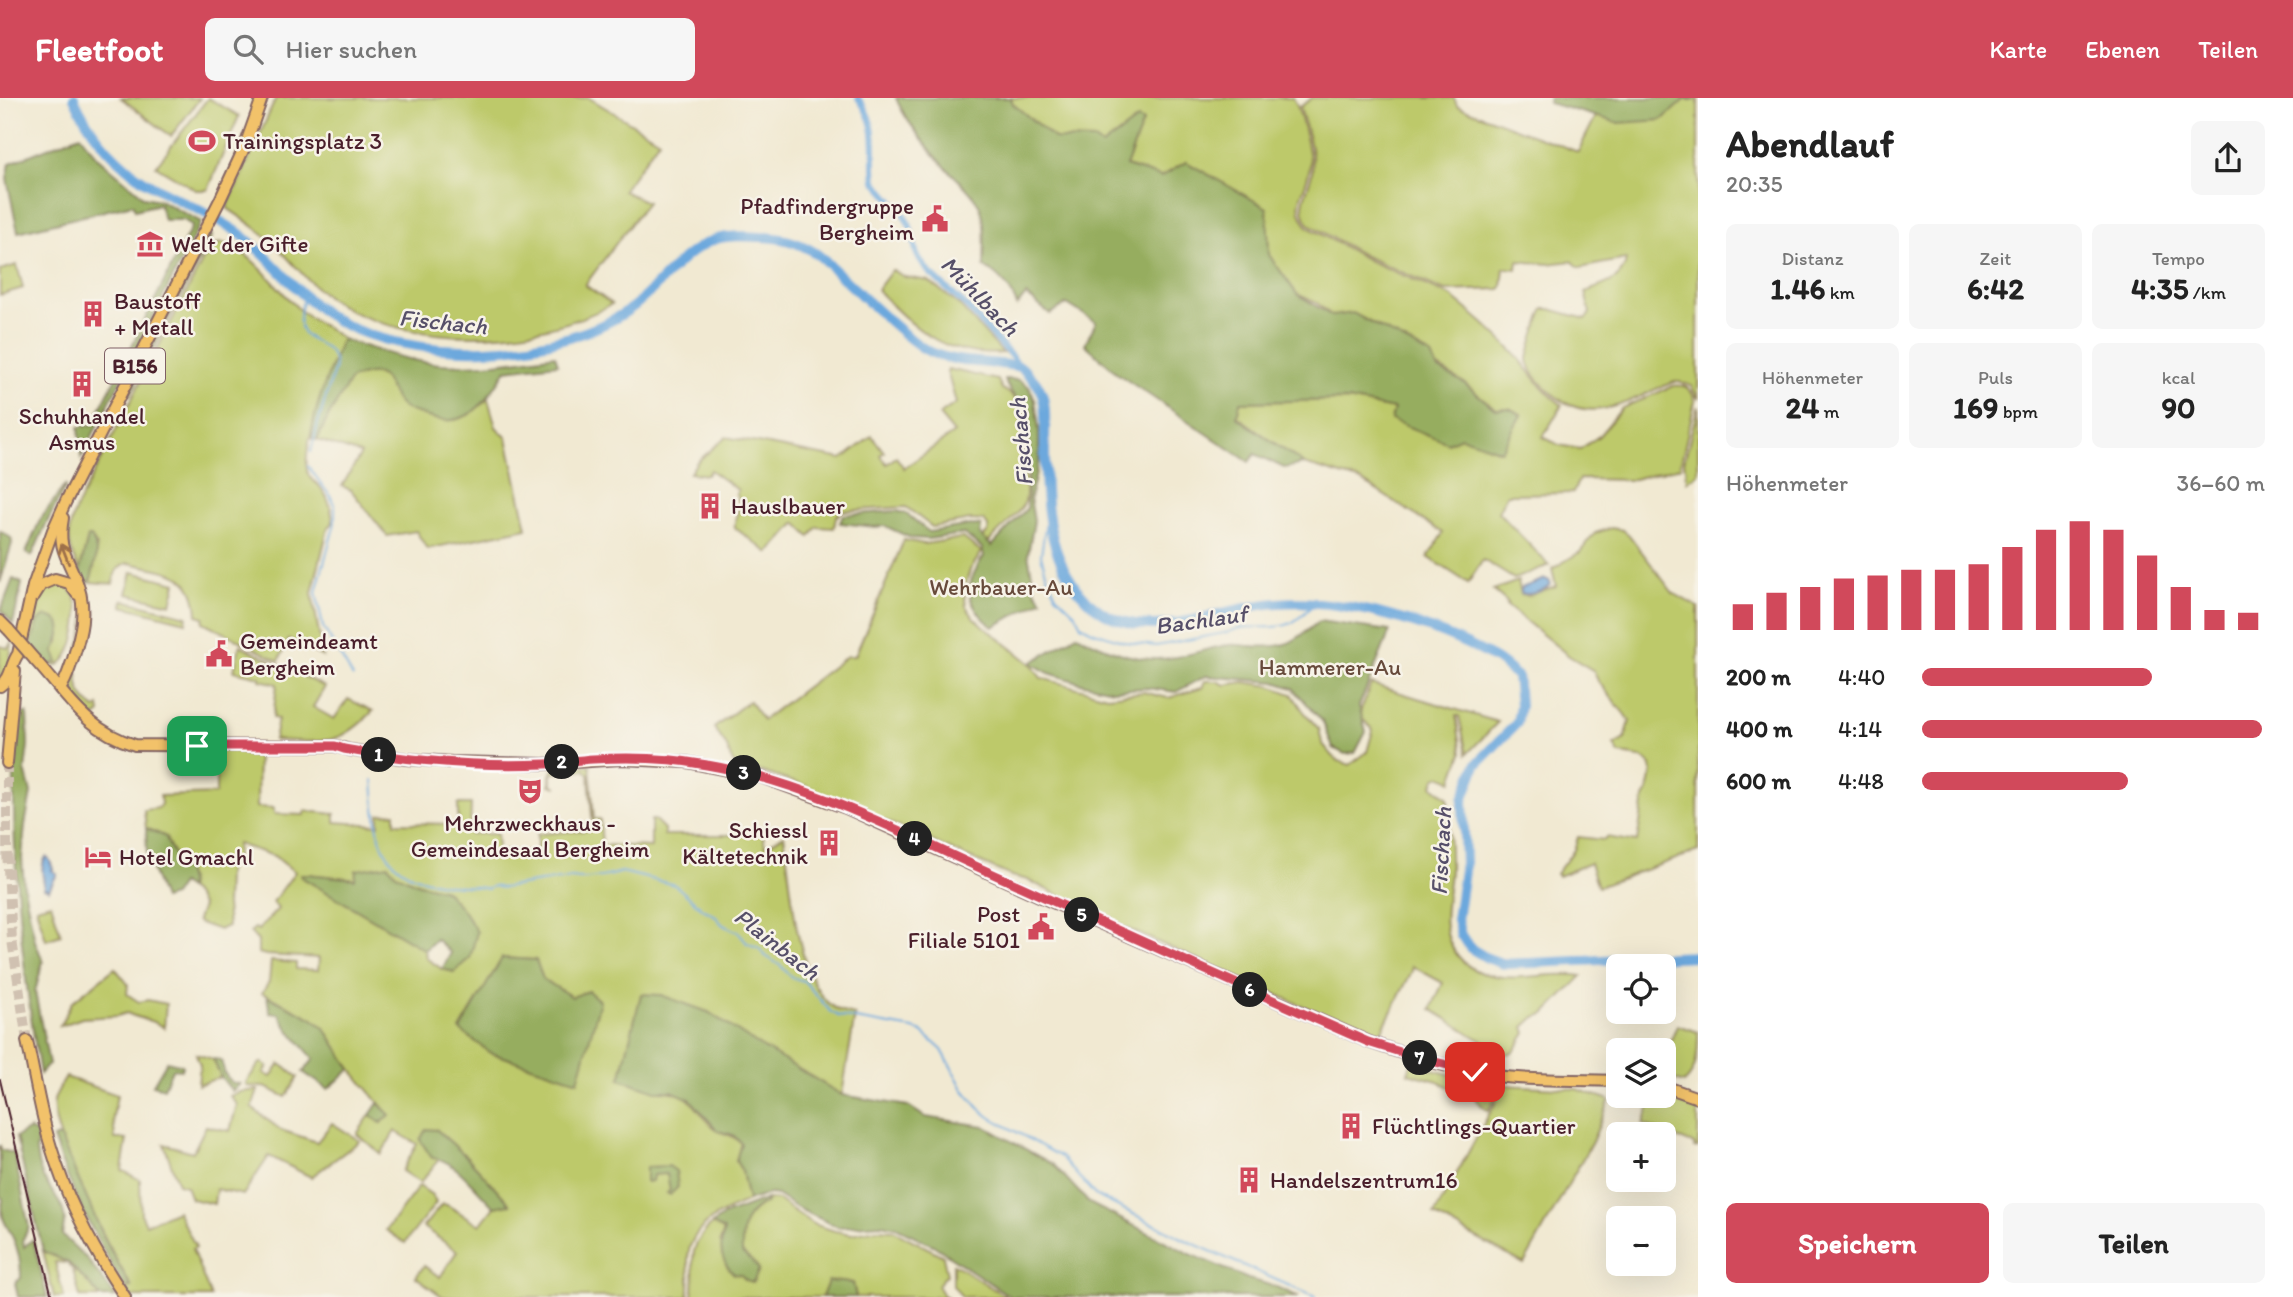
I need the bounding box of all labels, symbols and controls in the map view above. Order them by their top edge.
search box [205,18,695,81]
text: Fleetfoot [35,30,163,69]
icon: search [229,30,267,68]
text: Hier suchen [285,33,417,65]
text: Karte [1989,35,2047,64]
text: Ebenen [2085,35,2160,64]
text: Teilen [2198,35,2258,64]
text: Abendlauf [1726,121,1894,167]
button: share [2191,121,2265,195]
sports icon: Trainingsplatz 3 [187,126,217,156]
place label: Trainingsplatz 3 [223,127,382,155]
text: 20:35 [1726,170,1783,198]
place label: Pfadfindergruppe Bergheim [740,192,914,246]
public building icon: Pfadfindergruppe Bergheim [920,204,950,234]
museum icon: Welt der Gifte [135,229,165,259]
place label: Welt der Gifte [171,230,308,258]
text: Distanz [1782,247,1843,270]
text: Zeit [1980,247,2011,270]
text: Tempo [2152,247,2205,270]
water label: Mühlbach [935,249,1026,342]
text: 1.46 [1770,270,1825,307]
text: 6:42 [1967,270,2024,307]
text: 4:35 [2131,270,2189,307]
text: km [1825,281,1855,304]
text: /km [2189,281,2226,304]
place label: Baustoff + Metall [114,287,201,341]
building icon: Baustoff + Metall [78,299,108,329]
water label: Fischach [398,302,489,341]
road number: B156 [105,348,165,384]
text: Höhenmeter [1762,366,1863,389]
text: Puls [1978,366,2013,389]
text: kcal [2162,366,2195,389]
building icon: Schuhhandel Asmus [67,369,97,399]
text: 24 [1785,389,1819,426]
text: 169 [1953,389,1998,426]
text: 90 [2161,389,2196,426]
water label: Fischach [1002,396,1039,487]
text: m [1819,400,1840,423]
text: bpm [1998,400,2038,423]
place label: Schuhhandel Asmus [19,402,146,456]
text: Höhenmeter [1726,469,1848,497]
text: 36–60 m [2177,469,2265,497]
building icon: Hauslbauer [695,491,725,521]
place label: Hauslbauer [731,492,845,520]
one-way arrow [58,544,71,566]
park label: Wehrbauer-Au [929,573,1073,601]
water label: Bachlauf [1153,598,1253,640]
place label: Gemeindeamt Bergheim [240,627,378,681]
public building icon: Gemeindeamt Bergheim [204,639,234,669]
park label: Hammerer-Au [1259,653,1402,681]
text: 200 m [1726,663,1791,691]
text: 4:40 [1838,663,1885,691]
text: 400 m [1726,715,1793,743]
text: 4:14 [1838,715,1882,743]
pin [167,716,227,776]
icon: arrive [178,727,216,765]
pin: 1 [362,738,396,772]
text: 1 [374,743,383,766]
pin: 2 [544,744,580,780]
text: 2 [557,750,567,773]
pin: 3 [726,756,762,790]
text: 3 [738,761,749,784]
text: 600 m [1726,767,1791,795]
text: 4:48 [1838,767,1884,795]
theatre icon: Mehrzweckhaus - Gemeindesaal Bergheim [515,776,545,806]
water label: Fischach [1424,805,1457,896]
place label: Mehrzweckhaus - Gemeindesaal Bergheim [411,809,649,863]
place label: Schiessl Kältetechnik [682,816,808,870]
pin: 4 [898,822,932,856]
text: 4 [909,827,920,850]
building icon: Schiessl Kältetechnik [814,828,844,858]
hotel icon: Hotel Gmachl [83,842,113,872]
place label: Hotel Gmachl [119,843,255,871]
pin: 5 [1064,898,1100,932]
place label: Post Filiale 5101 [908,900,1020,954]
water label: Plainbach [729,901,826,986]
text: 5 [1077,903,1086,926]
public building icon: Post Filiale 5101 [1026,912,1056,942]
map controls [1606,954,1676,1276]
button: locate [1606,954,1676,1024]
pin: 6 [1232,972,1268,1008]
text: 6 [1244,978,1255,1001]
button: layers [1606,1038,1676,1108]
pin: 7 [1402,1040,1438,1076]
pin [1445,1042,1505,1102]
text: 7 [1415,1046,1424,1069]
icon: check [1456,1053,1494,1091]
building icon: Flüchtlings-Quartier [1336,1111,1366,1141]
place label: Flüchtlings-Quartier [1372,1112,1576,1140]
button: + [1606,1122,1676,1192]
building icon: Handelszentrum16 [1234,1165,1264,1195]
place label: Handelszentrum16 [1270,1166,1458,1194]
button: Speichern [1726,1203,1989,1283]
button: Teilen [2003,1203,2265,1283]
button: − [1606,1206,1676,1276]

